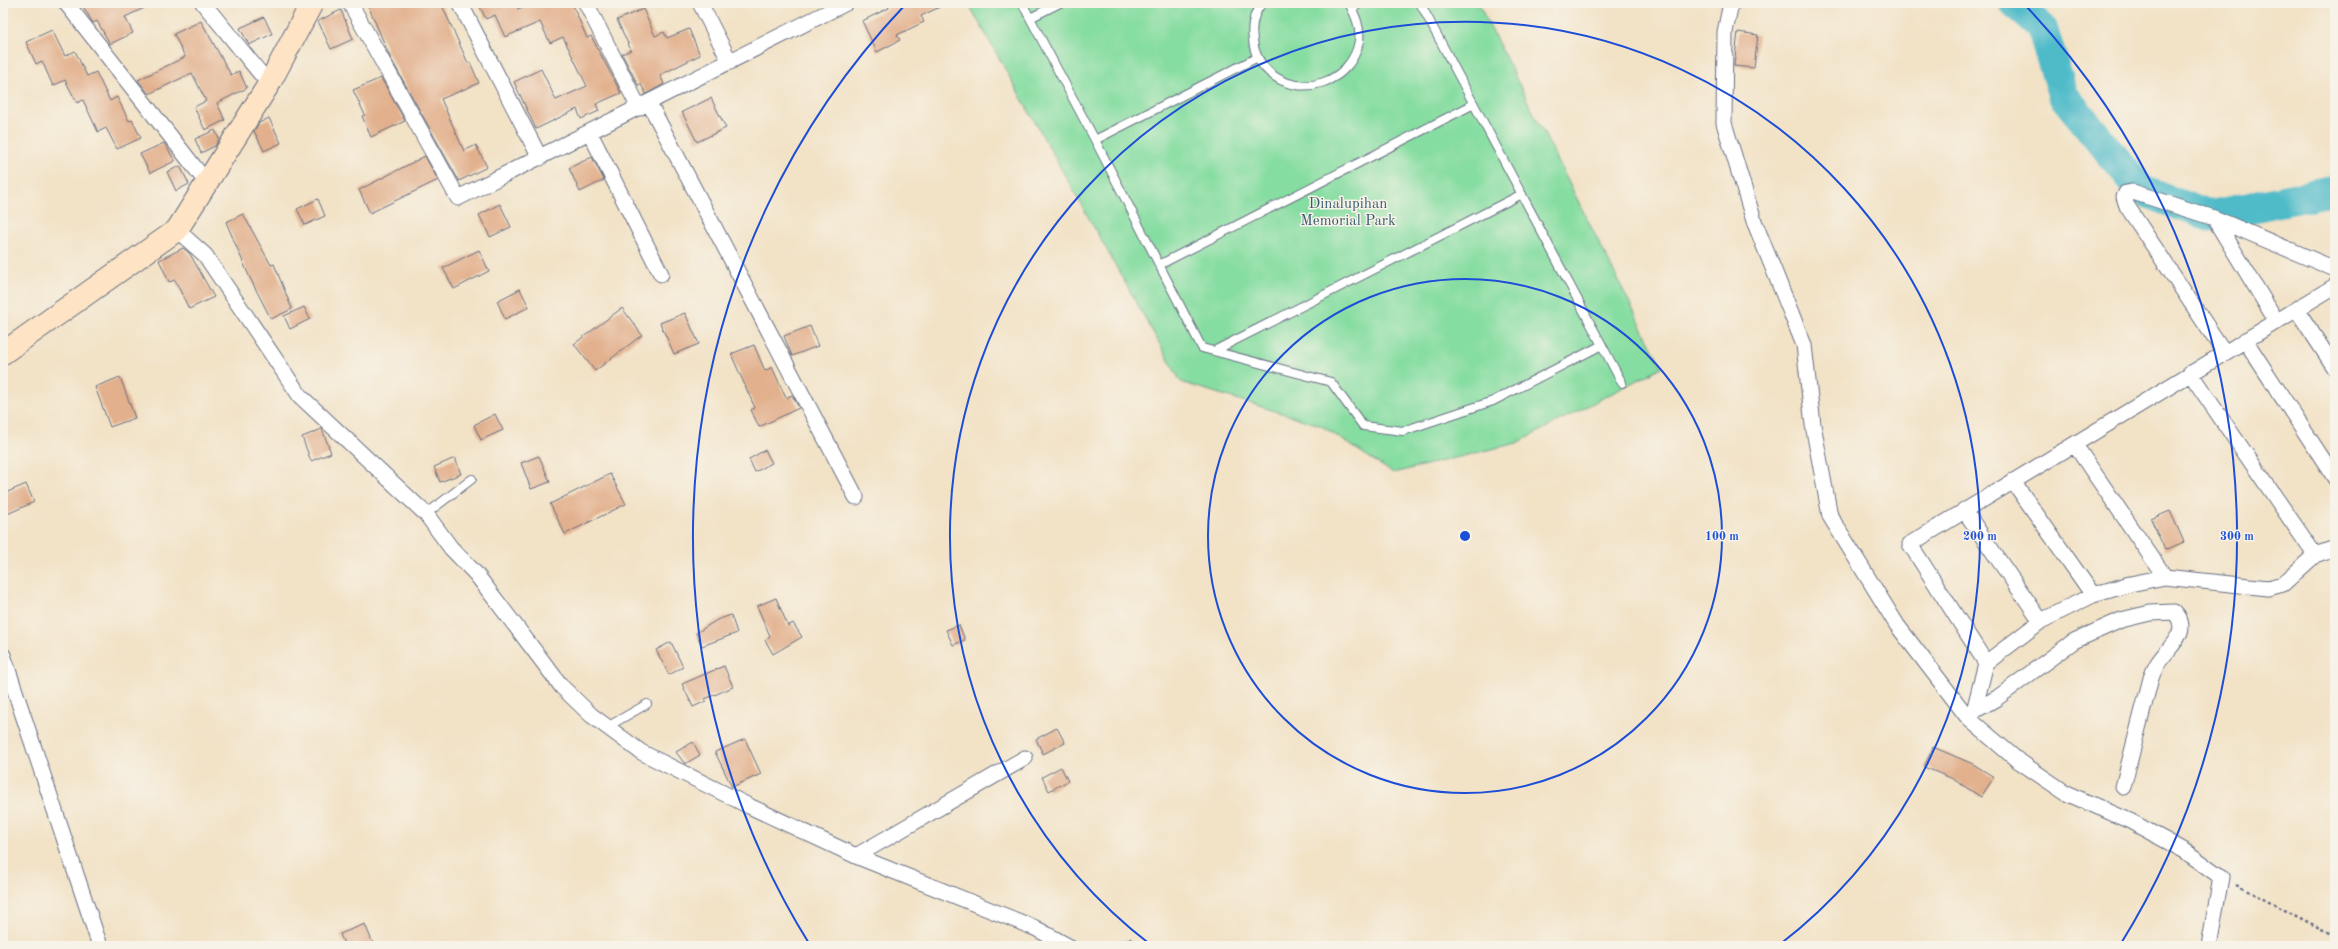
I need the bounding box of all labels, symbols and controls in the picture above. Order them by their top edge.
park label: Dinalupihan Memorial Park [1300,197,1396,229]
centre of rings [1458,529,1472,543]
text: 100 m [1705,531,1739,543]
text: 200 m [1963,531,1997,543]
text: 300 m [2220,531,2254,543]

